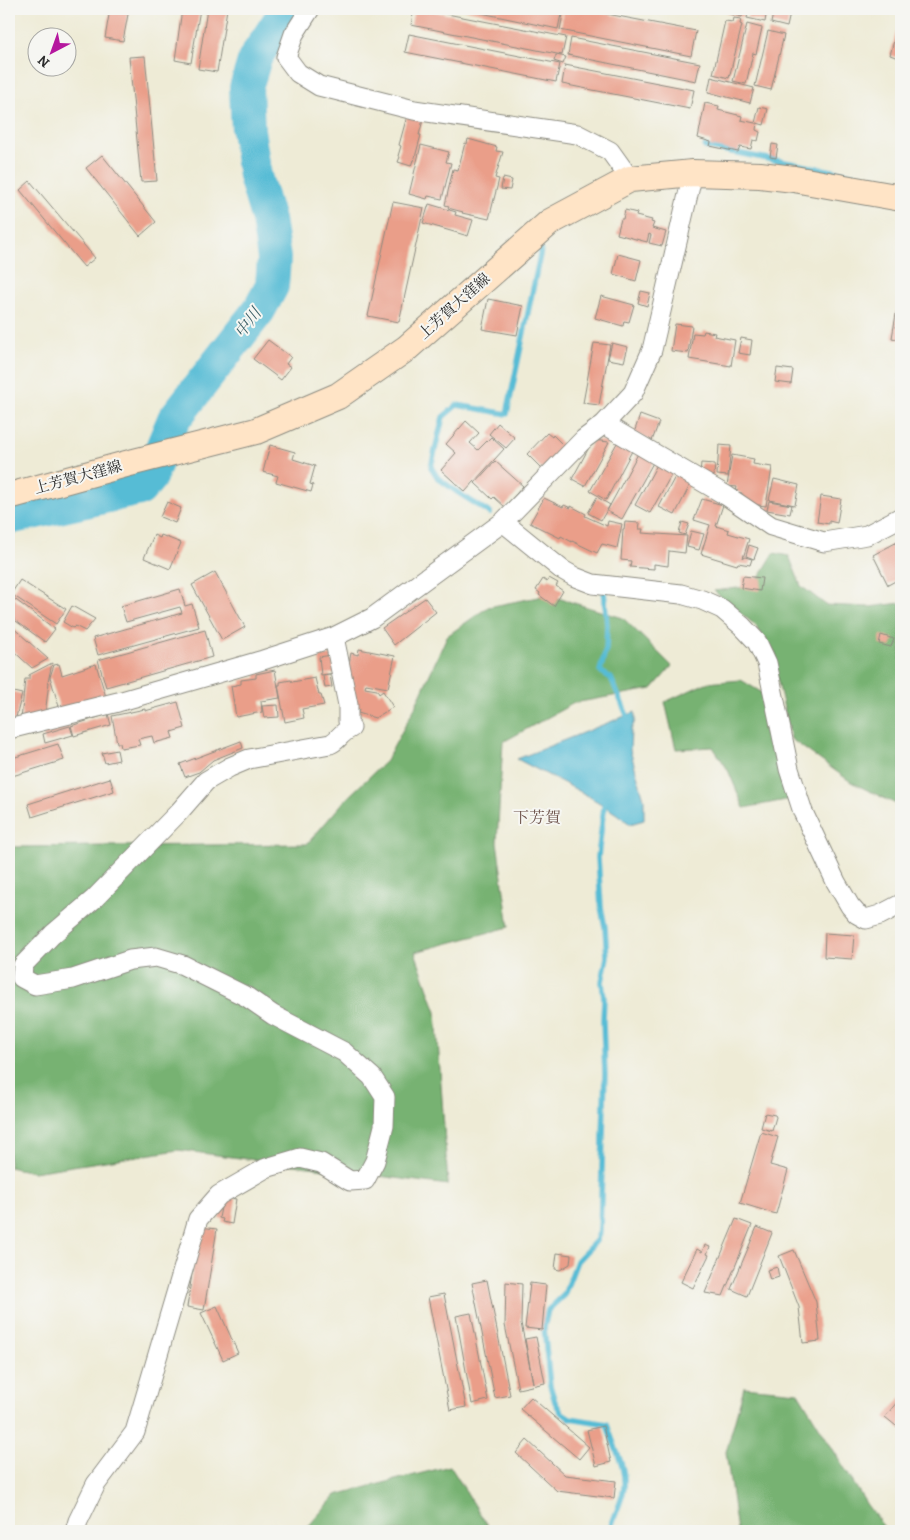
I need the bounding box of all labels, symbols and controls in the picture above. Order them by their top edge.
north arrow [28,28,78,78]
text: N [34,51,54,72]
street label: 上芳賀大窪線 [414,268,494,344]
water label: 中川 [230,302,268,342]
street label: 上芳賀大窪線 [32,456,124,498]
district label: 下芳賀 [513,807,561,829]

